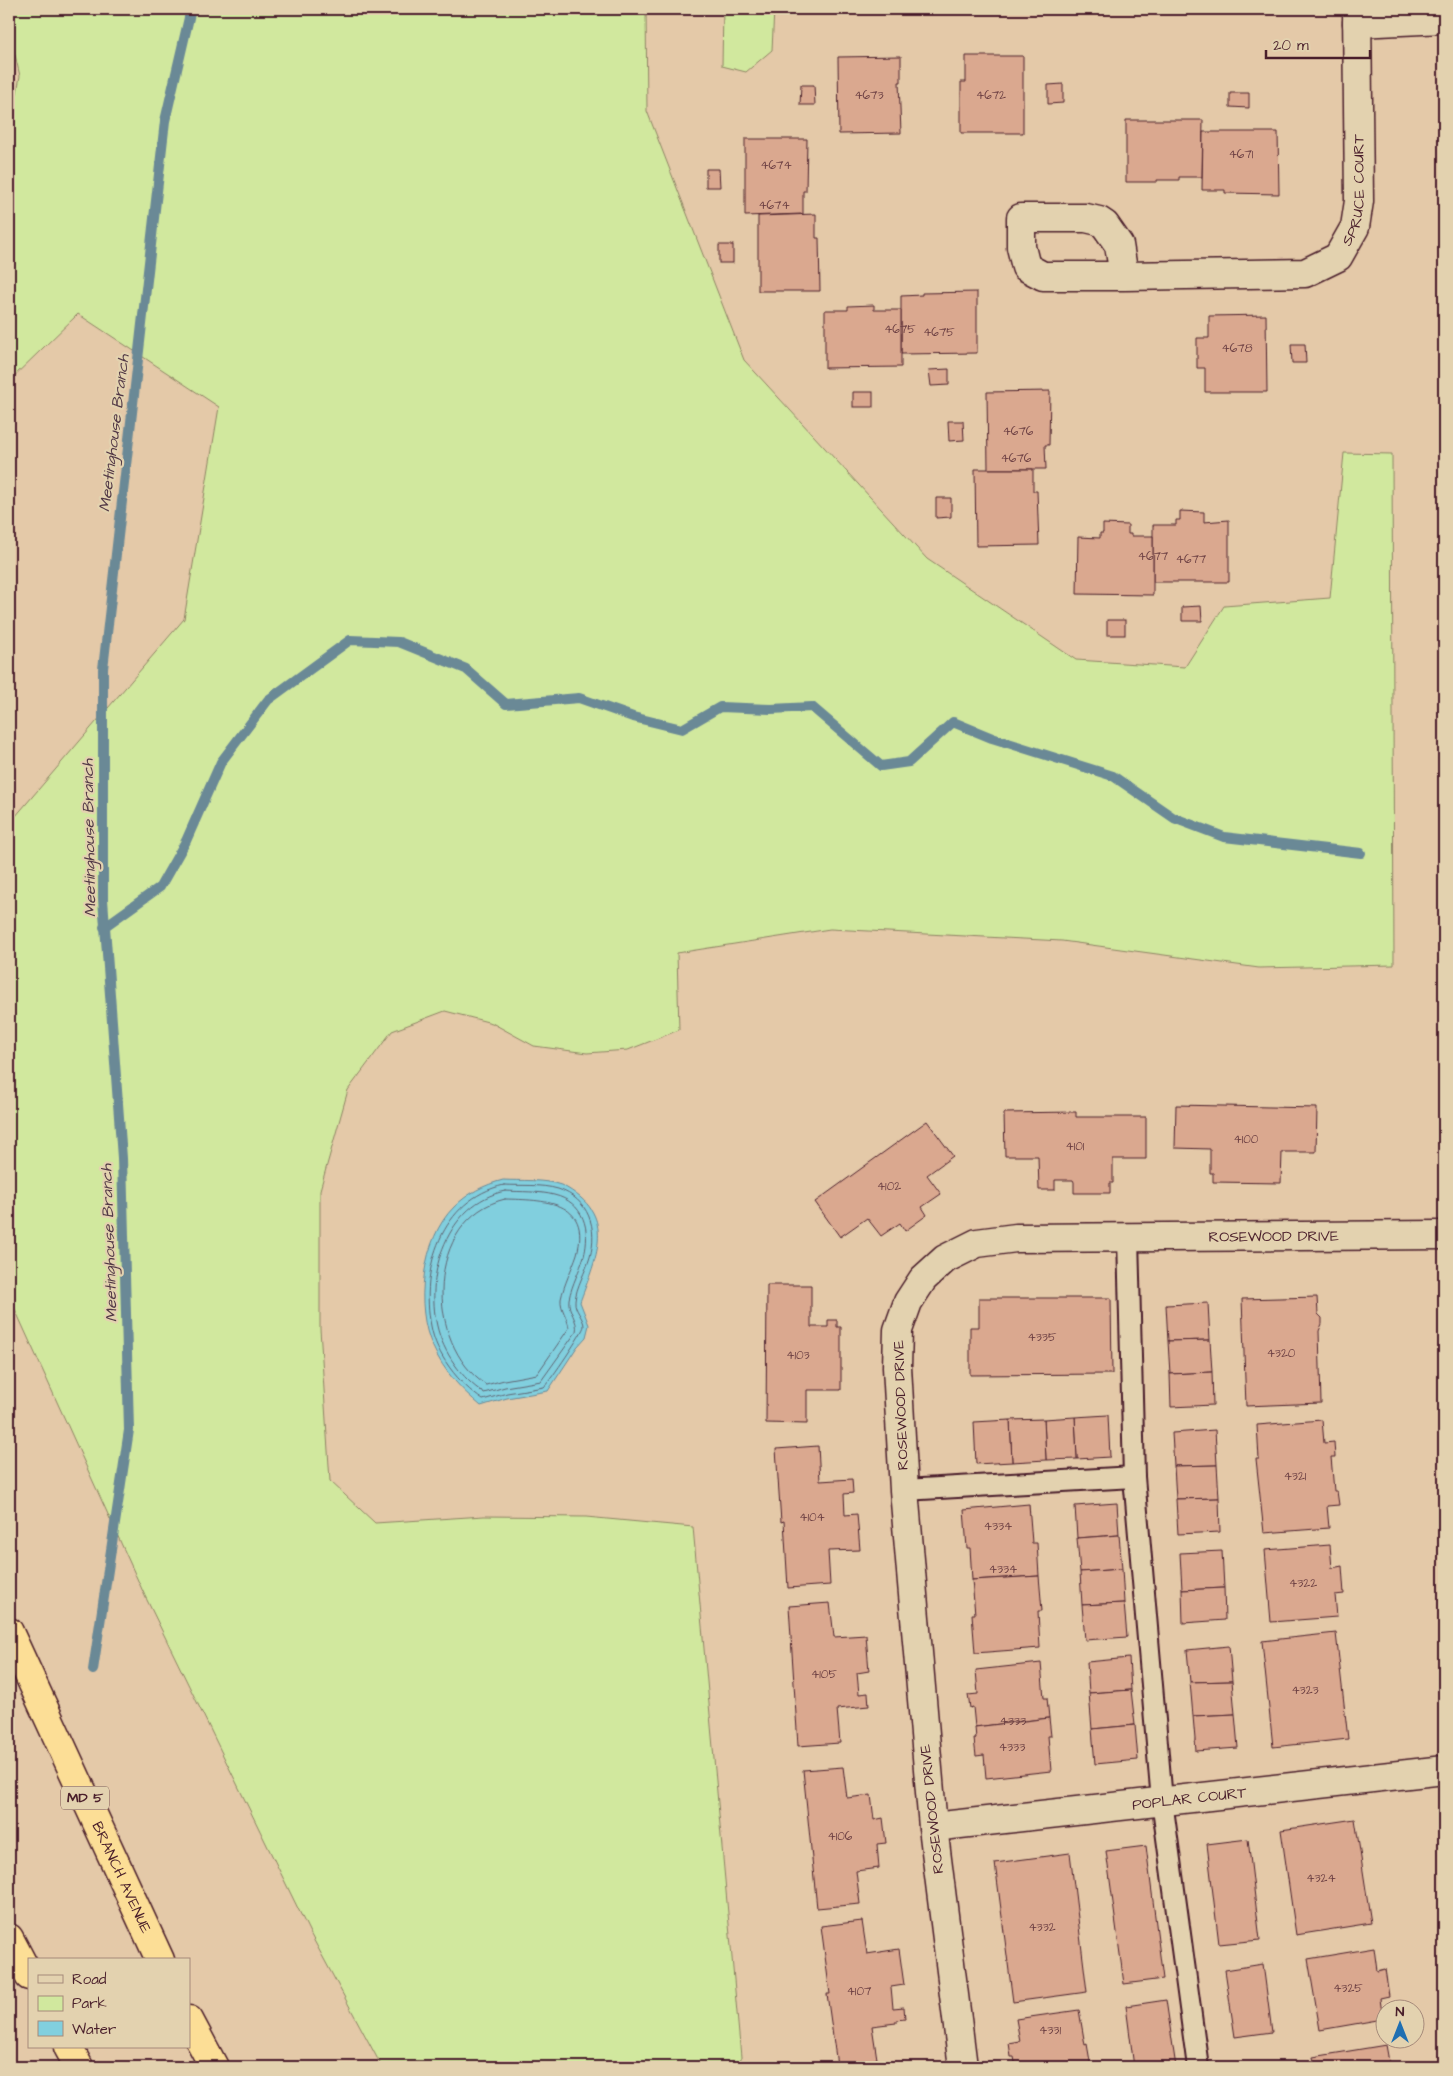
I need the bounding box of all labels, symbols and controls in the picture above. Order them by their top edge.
scale bar [1266,28,1369,60]
text: 20 m [1273,35,1309,56]
house number: 4673 [854,87,884,104]
house number: 4672 [976,87,1006,104]
street label: SPRUCE COURT [1336,133,1370,250]
house number: 4671 [1229,146,1254,163]
house number: 4674 [760,157,792,174]
house number: 4674 [758,197,790,214]
house number: 4675 [884,321,916,338]
house number: 4675 [923,324,955,341]
house number: 4678 [1222,340,1253,357]
water label: Meetinghouse Branch [93,352,136,513]
house number: 4676 [1003,423,1034,440]
house number: 4676 [1001,450,1032,467]
house number: 4677 [1138,548,1169,565]
house number: 4677 [1176,551,1207,568]
water label: Meetinghouse Branch [77,758,102,917]
house number: 4100 [1234,1131,1259,1148]
house number: 4101 [1066,1138,1085,1155]
water label: Meetinghouse Branch [95,1162,124,1322]
house number: 4102 [877,1178,901,1195]
street label: ROSEWOOD DRIVE [1208,1225,1339,1247]
house number: 4335 [1028,1329,1057,1346]
street label: ROSEWOOD DRIVE [888,1339,914,1470]
house number: 4320 [1267,1345,1296,1362]
house number: 4103 [786,1347,810,1364]
house number: 4321 [1284,1468,1307,1485]
house number: 4104 [799,1509,825,1526]
house number: 4334 [984,1518,1012,1535]
house number: 4334 [989,1561,1017,1578]
house number: 4322 [1289,1575,1317,1592]
house number: 4105 [811,1666,837,1683]
house number: 4323 [1291,1682,1319,1699]
house number: 4333 [1000,1713,1026,1730]
house number: 4333 [999,1739,1025,1756]
street label: ROSEWOOD DRIVE [915,1743,949,1875]
street label: POPLAR COURT [1131,1782,1248,1815]
road number: MD 5 [61,1786,109,1810]
street label: BRANCH AVENUE [87,1818,157,1937]
house number: 4106 [828,1828,853,1845]
house number: 4324 [1306,1870,1336,1887]
house number: 4332 [1028,1919,1056,1936]
legend [28,1958,190,2048]
text: Road [72,1969,107,1990]
house number: 4325 [1333,1980,1363,1997]
house number: 4107 [847,1983,872,2000]
text: Park [72,1993,107,2014]
north arrow [1376,1998,1426,2048]
text: N [1396,2002,1405,2022]
text: Water [72,2019,116,2040]
house number: 4331 [1039,2022,1061,2039]

